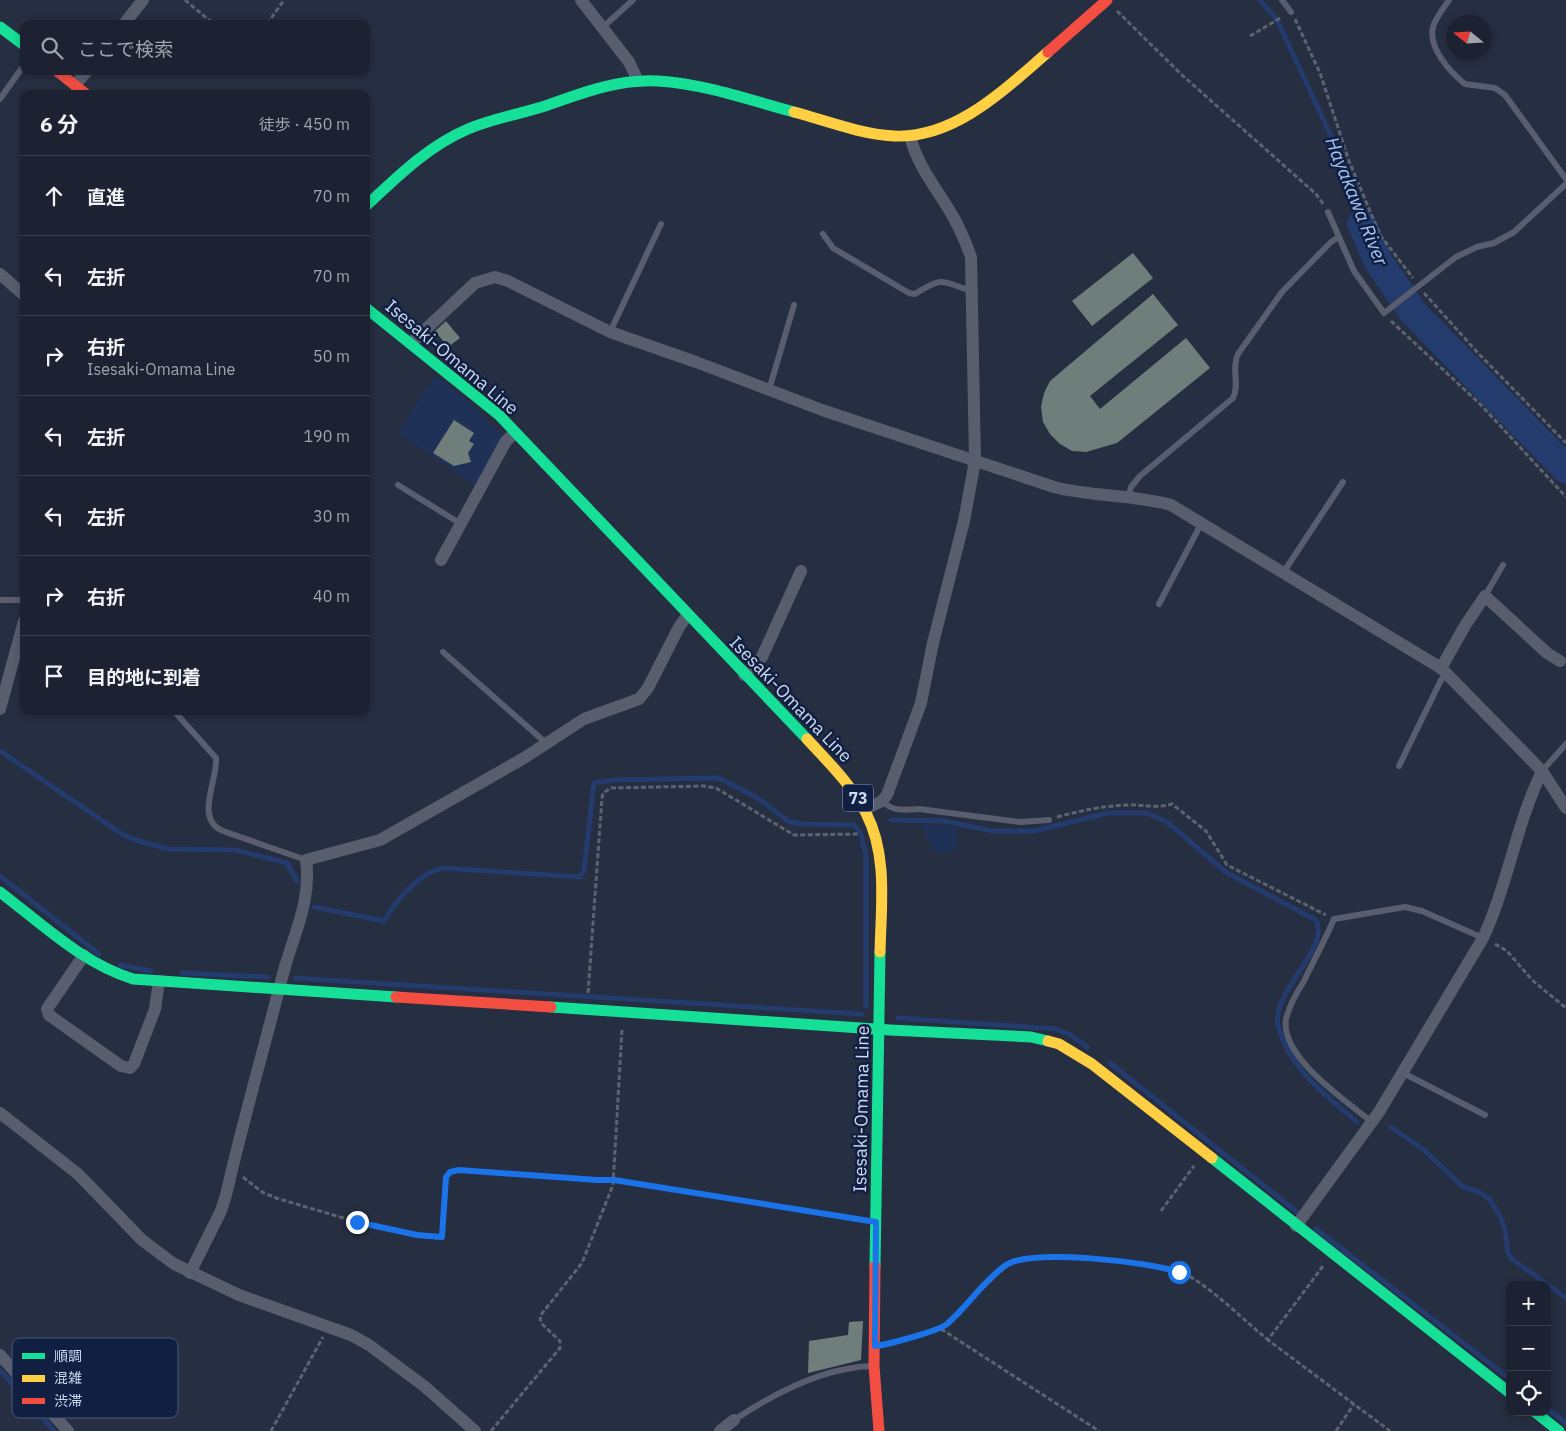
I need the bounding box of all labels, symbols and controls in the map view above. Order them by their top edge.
north arrow [1446,15,1491,60]
search box [20,20,370,75]
icon: search [38,34,66,62]
text: ここで検索 [78,37,173,61]
text: 6 分 [40,110,79,138]
text: 徒歩 · 450 m [259,114,350,134]
water label: Hayakawa River [1320,133,1394,270]
icon: ahead [40,182,68,210]
text: 直進 [87,185,125,209]
text: 70 m [313,186,350,206]
icon: left [40,262,68,290]
text: 左折 [87,265,125,289]
text: 70 m [313,266,350,286]
street label: Isesaki-Omama Line [381,295,523,420]
text: 右折 [87,335,125,359]
icon: right [40,342,68,370]
text: 50 m [313,346,350,366]
text: Isesaki-Omama Line [87,359,235,379]
icon: left [40,422,68,450]
text: 左折 [87,425,125,449]
text: 190 m [303,426,350,446]
icon: left [40,502,68,530]
text: 左折 [87,505,125,529]
text: 30 m [313,506,350,526]
icon: right [40,582,68,610]
text: 右折 [87,585,125,609]
text: 40 m [313,586,350,606]
street label: Isesaki-Omama Line [725,631,857,767]
icon: arrive [40,662,68,690]
text: 目的地に到着 [87,665,201,689]
road number: 73 [843,784,873,811]
street label: Isesaki-Omama Line [848,1025,874,1193]
route end [346,1211,369,1234]
route start [1168,1261,1191,1284]
map controls [1506,1281,1551,1416]
button: + [1506,1281,1551,1326]
button: − [1506,1326,1551,1371]
legend [12,1338,178,1418]
text: 順調 [54,1347,82,1365]
text: 混雑 [54,1369,82,1387]
button: locate [1506,1371,1551,1416]
text: 渋滞 [54,1392,82,1410]

